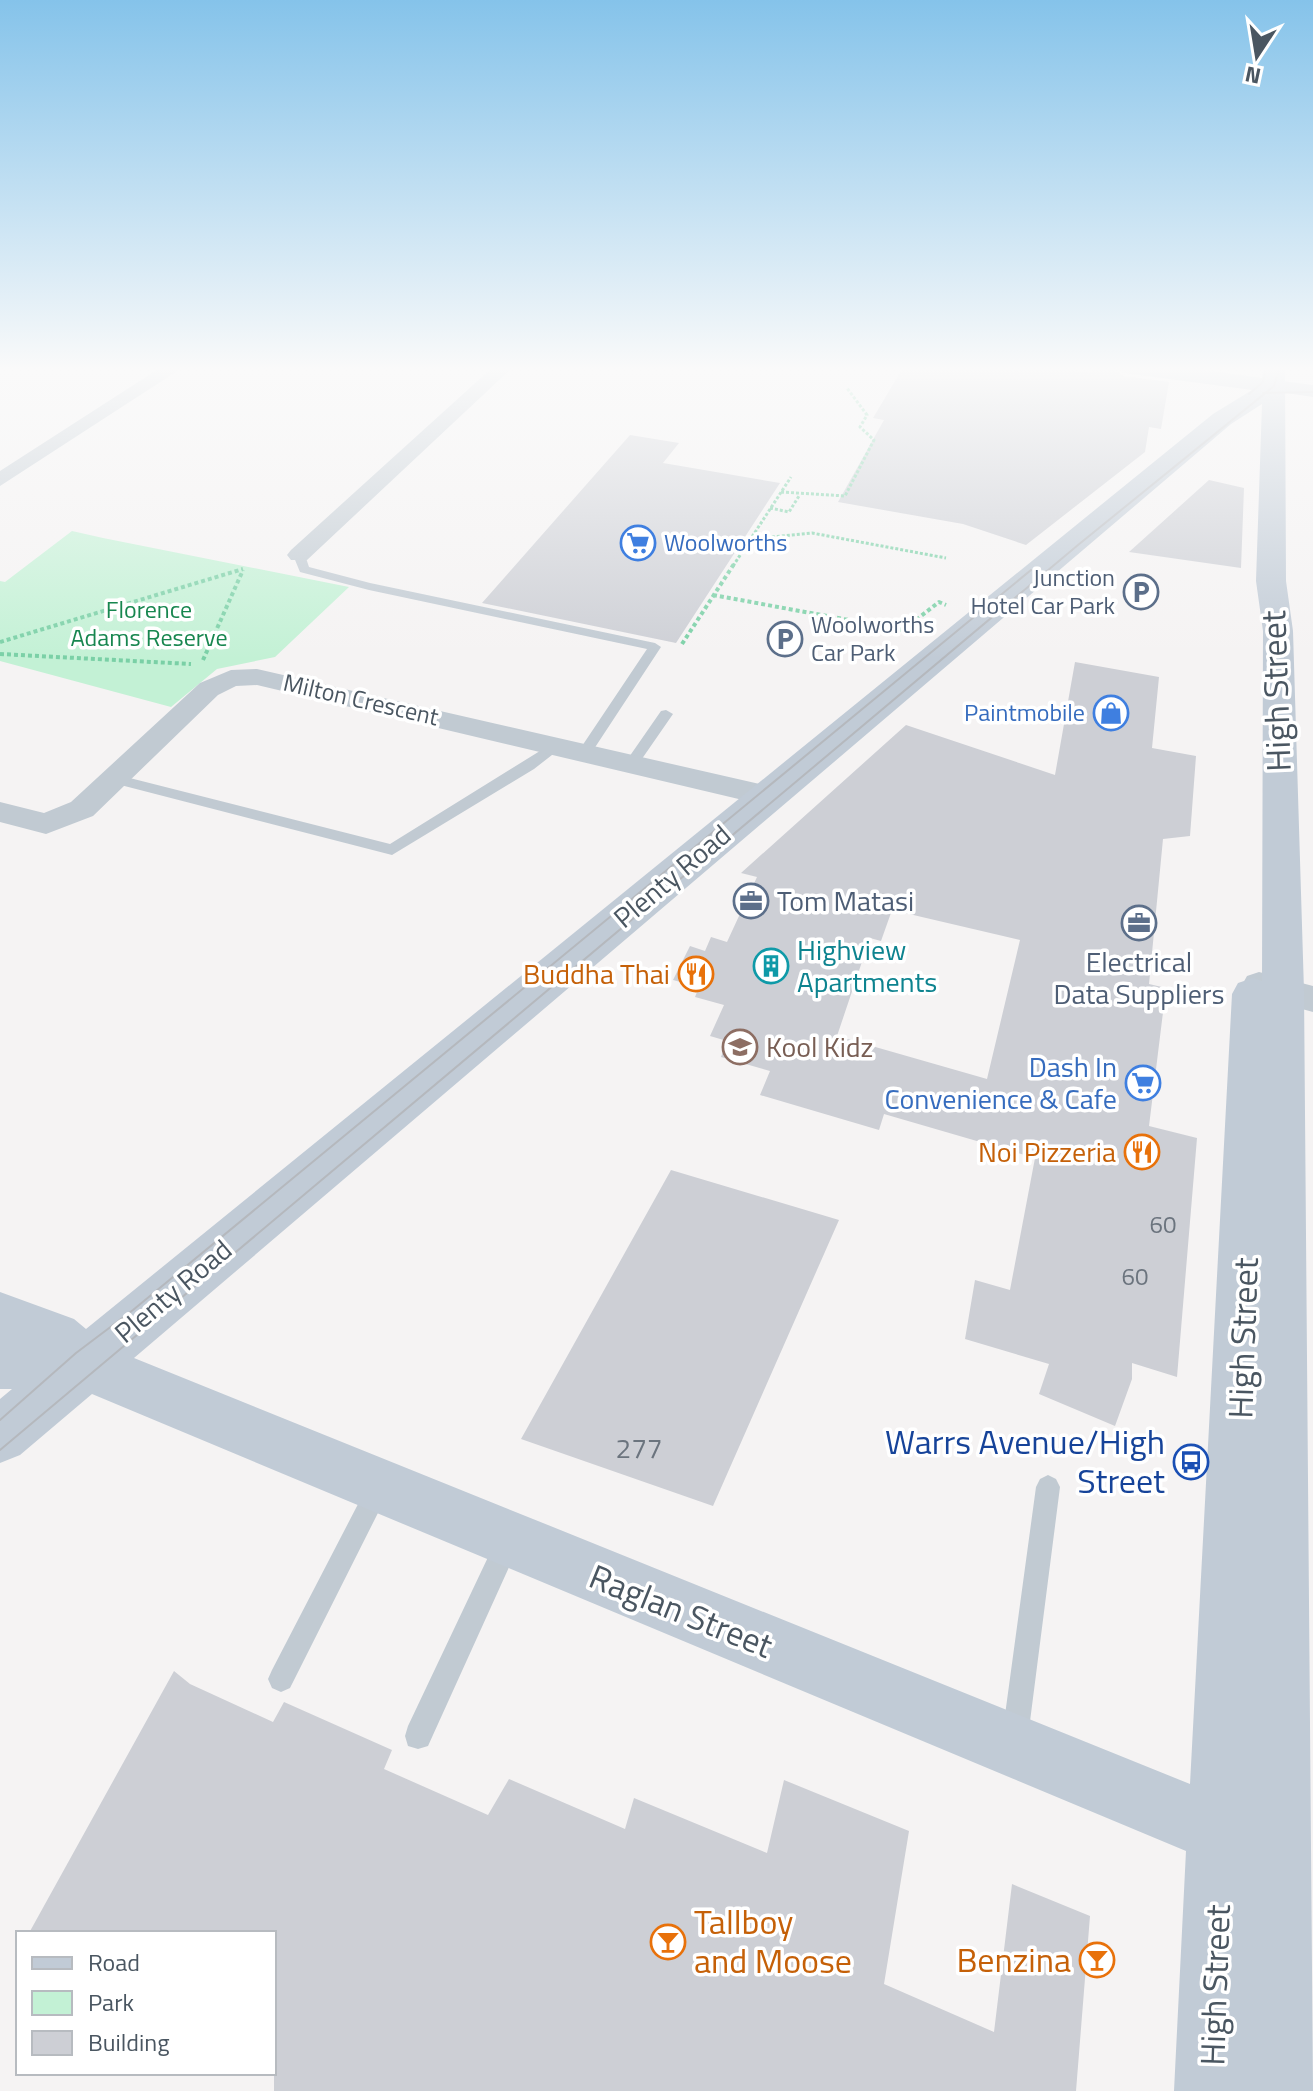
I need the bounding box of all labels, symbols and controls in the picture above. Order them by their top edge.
north arrow [1217,16,1297,96]
text: N [1242,57,1264,94]
supermarket icon: Woolworths [619,524,657,562]
place label: Woolworths [664,524,787,560]
place label: Junction Hotel Car Park [970,559,1116,623]
parking icon: Junction Hotel Car Park [1122,573,1160,611]
park label: Florence Adams Reserve [70,591,228,655]
place label: Woolworths Car Park [811,606,934,670]
street label: High Street [1246,609,1304,773]
parking icon: Woolworths Car Park [766,620,804,658]
street label: Milton Crescent [280,664,443,734]
place label: Paintmobile [964,694,1085,730]
shop icon: Paintmobile [1092,694,1130,732]
street label: Plenty Road [603,813,740,938]
place label: Tom Matasi [777,879,914,922]
office icon: Tom Matasi [732,882,770,920]
office icon: Electrical Data Suppliers [1120,904,1158,942]
place label: Highview Apartments [797,928,937,1003]
place label: Electrical Data Suppliers [1053,940,1225,1015]
building icon: Highview Apartments [752,947,790,985]
place label: Buddha Thai [523,952,670,995]
restaurant icon: Buddha Thai [677,955,715,993]
place label: Kool Kidz [766,1025,873,1068]
school or university icon: Kool Kidz [721,1028,759,1066]
place label: Dash In Convenience & Cafe [884,1045,1117,1120]
supermarket icon: Dash In Convenience & Cafe [1124,1064,1162,1102]
place label: Noi Pizzeria [978,1130,1116,1173]
restaurant icon: Noi Pizzeria [1123,1133,1161,1171]
house number: 60 [1150,1206,1176,1242]
street label: Plenty Road [104,1228,241,1353]
street label: High Street [1213,1256,1271,1419]
house number: 60 [1122,1258,1148,1294]
place label: Warrs Avenue/High Street [885,1415,1165,1506]
house number: 277 [615,1426,663,1469]
bus stop icon: Warrs Avenue/High Street [1172,1443,1210,1481]
street label: Raglan Street [582,1550,781,1670]
place label: Tallboy and Moose [694,1895,852,1986]
street label: High Street [1185,1903,1243,2066]
bar icon: Tallboy and Moose [649,1923,687,1961]
legend [16,1931,276,2075]
place label: Benzina [956,1933,1071,1985]
bar icon: Benzina [1078,1941,1116,1979]
text: Road [88,1944,140,1980]
text: Park [88,1984,134,2020]
text: Building [88,2024,170,2060]

